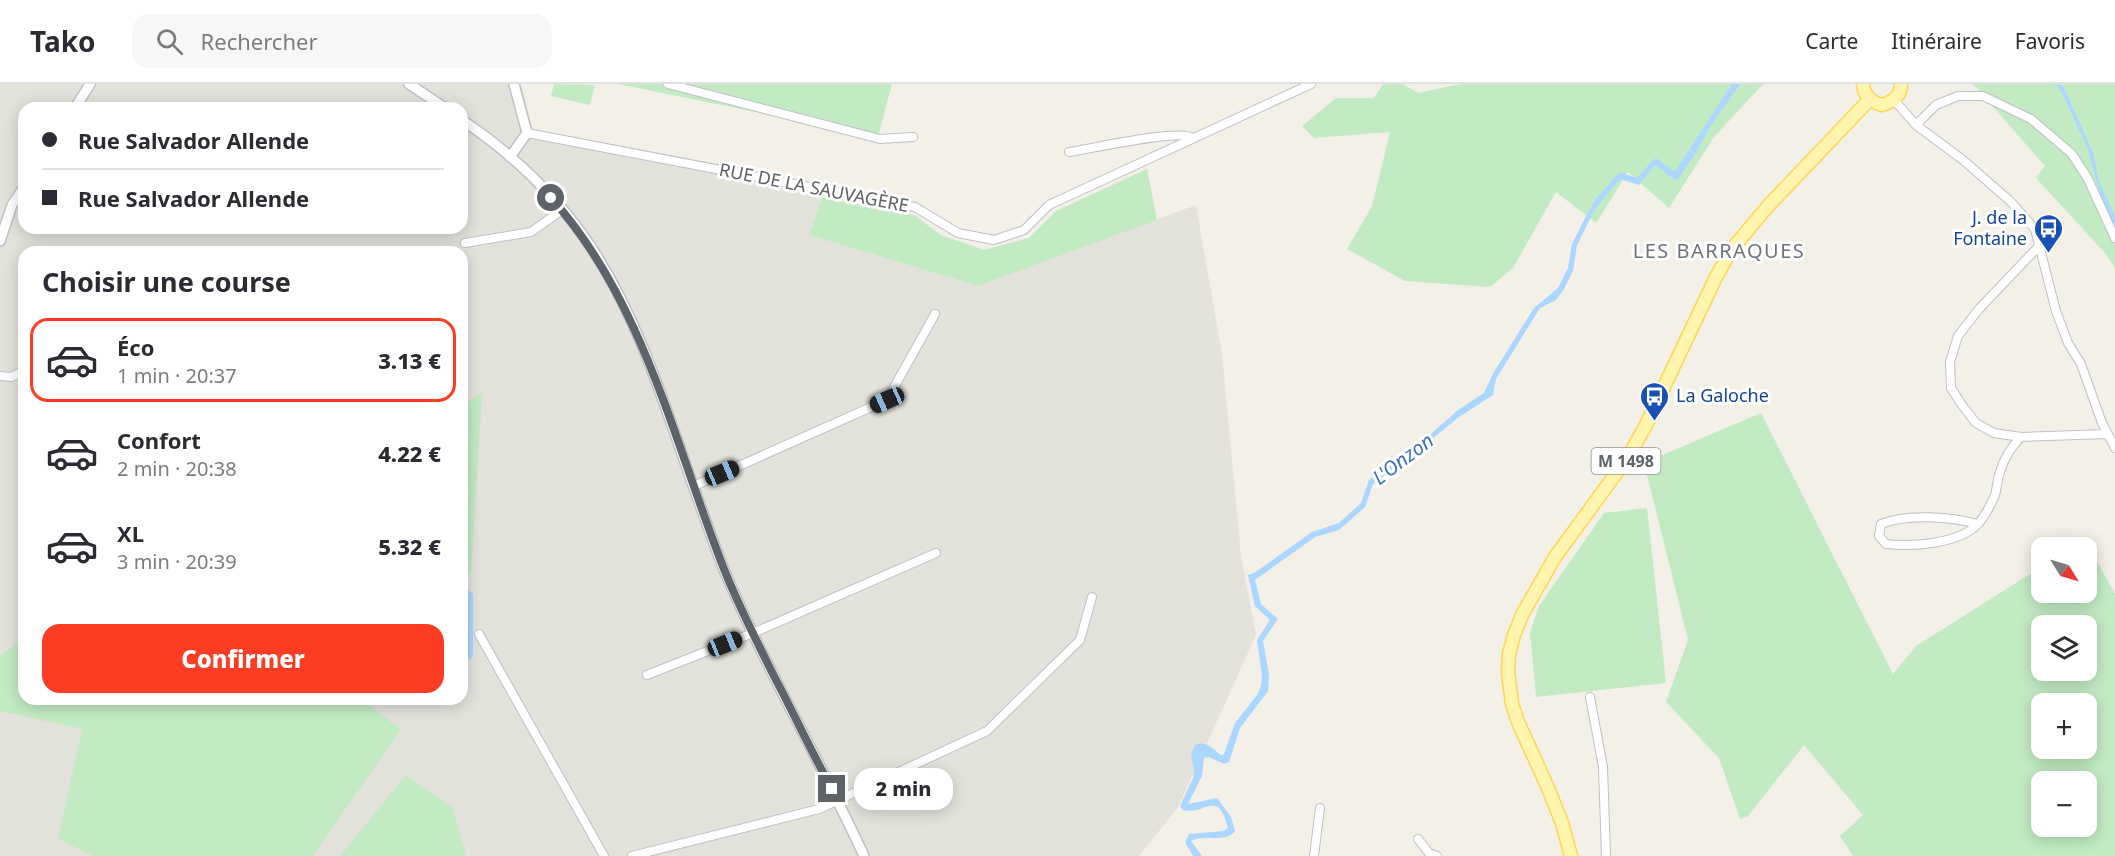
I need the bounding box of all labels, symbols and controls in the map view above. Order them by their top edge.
search box [132,14,552,68]
text: Tako [30,22,96,60]
icon: search [153,25,186,58]
text: Rechercher [201,26,318,56]
text: Carte [1805,27,1858,55]
text: Itinéraire [1891,27,1982,55]
text: Favoris [2015,27,2085,55]
text: Rue Salvador Allende [78,125,309,155]
street label: RUE DE LA SAUVAGÈRE [717,157,911,217]
text: Rue Salvador Allende [78,183,309,213]
route start [537,184,564,211]
place label: J. de la Fontaine [1953,205,2027,250]
bus stop icon: J. de la Fontaine [2032,212,2064,254]
district label: LES BARRAQUES [1633,237,1805,264]
text: Choisir une course [42,263,291,300]
text: Éco [117,332,154,362]
icon: car [45,333,99,387]
text: 3.13 € [378,345,441,375]
text: 1 min · 20:37 [117,362,237,389]
bus stop icon: La Galoche [1639,380,1671,422]
place label: La Galoche [1676,383,1769,407]
car [867,384,907,416]
text: Confort [117,425,201,455]
icon: car [45,426,99,480]
water label: L'Onzon [1367,427,1439,490]
text: 4.22 € [378,438,441,468]
road number: M 1498 [1592,448,1660,474]
text: 2 min · 20:38 [117,455,237,482]
car [702,458,742,488]
text: XL [117,518,144,548]
icon: car [45,519,99,573]
text: 5.32 € [378,531,441,561]
north arrow [2031,537,2097,603]
map controls [2031,537,2097,837]
text: 3 min · 20:39 [117,548,237,575]
button: layers [2031,615,2097,681]
button: Confirmer [42,624,444,693]
car [705,629,745,659]
button: + [2031,693,2097,759]
callout: 2 min [853,768,952,810]
button: − [2031,771,2097,837]
route end [818,775,845,802]
text: 2 min [876,775,931,802]

